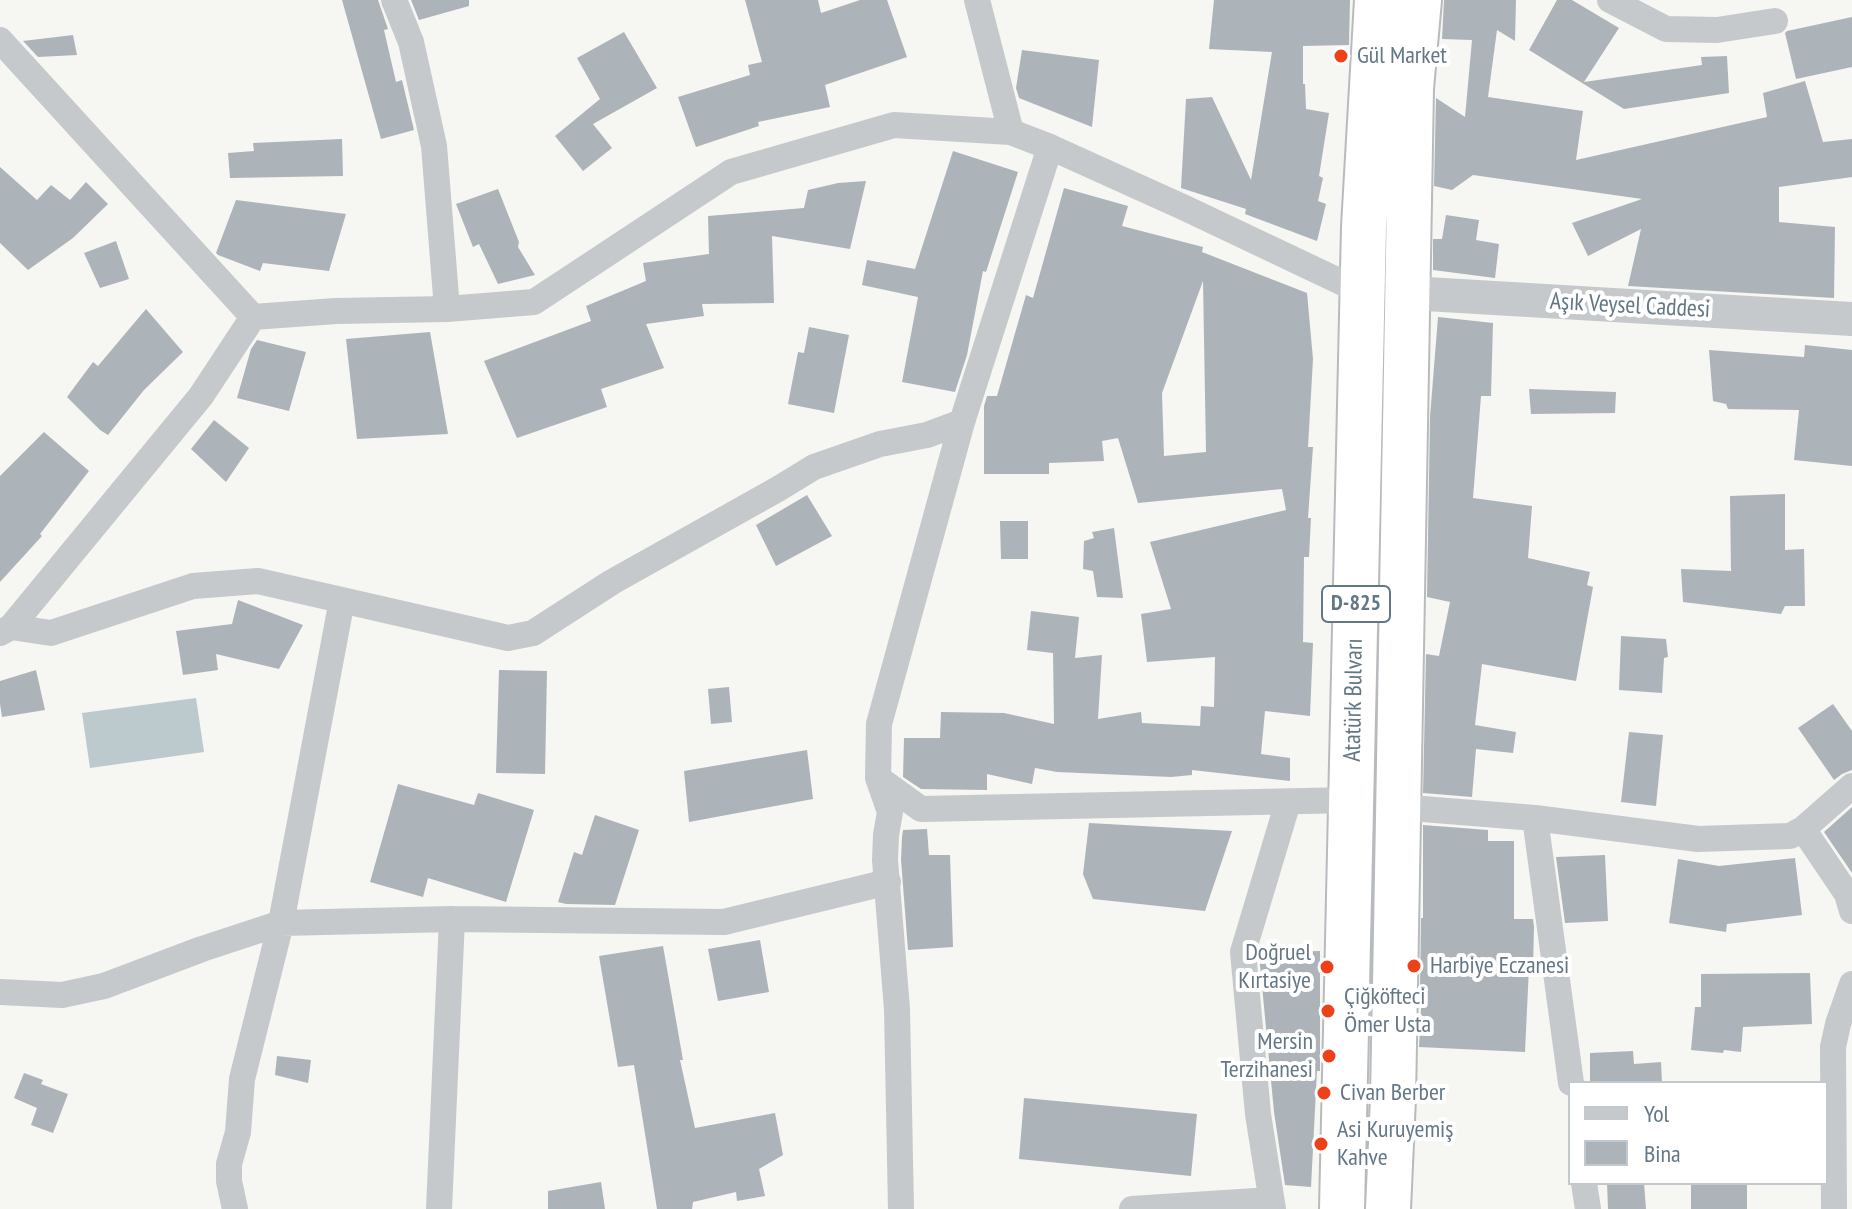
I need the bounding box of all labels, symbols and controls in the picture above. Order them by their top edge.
place label: Gül Market [1357,42,1447,70]
marker: Gül Market [1332,47,1350,65]
street label: Aşık Veysel Caddesi [1549,287,1711,325]
road number: D-825 [1322,586,1390,622]
street label: Atatürk Bulvarı [1339,638,1369,762]
place label: Doğruel Kırtasiye [1238,939,1311,995]
place label: Harbiye Eczanesi [1430,952,1569,980]
marker: Harbiye Eczanesi [1405,957,1423,975]
marker: Doğruel Kırtasiye [1318,958,1336,976]
place label: Çiğköfteci Ömer Usta [1344,983,1431,1039]
marker: Çiğköfteci Ömer Usta [1319,1002,1337,1020]
place label: Mersin Terzihanesi [1220,1028,1313,1084]
marker: Mersin Terzihanesi [1320,1047,1338,1065]
place label: Civan Berber [1340,1079,1445,1107]
legend [1568,1081,1828,1185]
marker: Civan Berber [1315,1084,1333,1102]
text: Yol [1644,1098,1669,1129]
place label: Asi Kuruyemiş Kahve [1337,1116,1453,1172]
marker: Asi Kuruyemiş Kahve [1312,1135,1330,1153]
text: Bina [1644,1138,1681,1169]

